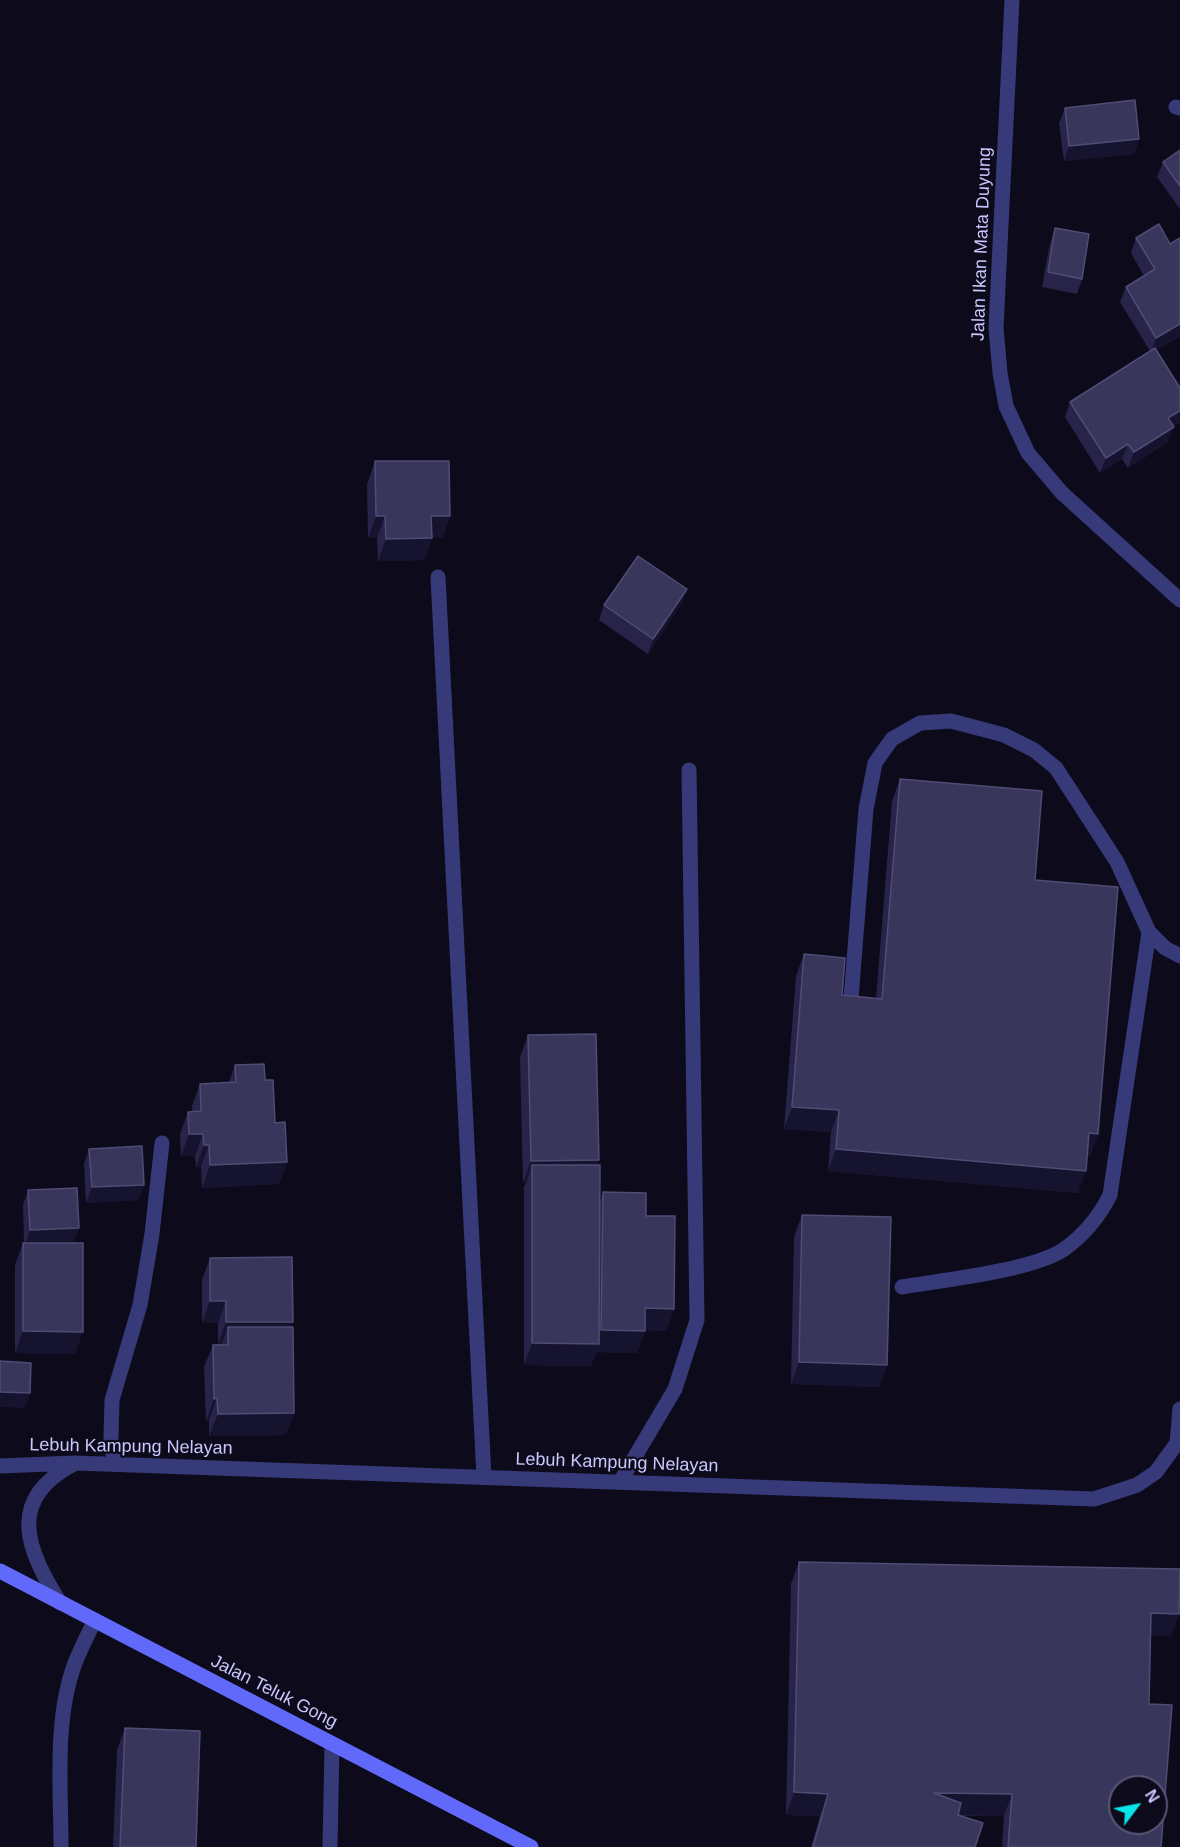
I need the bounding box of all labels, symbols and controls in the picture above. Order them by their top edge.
street label: Jalan Ikan Mata Duyung [968,147,996,341]
street label: Lebuh Kampung Nelayan [29,1434,233,1460]
street label: Lebuh Kampung Nelayan [515,1449,719,1477]
street label: Jalan Teluk Gong [207,1651,341,1733]
north arrow [1108,1775,1168,1835]
text: N [1142,1787,1162,1806]

